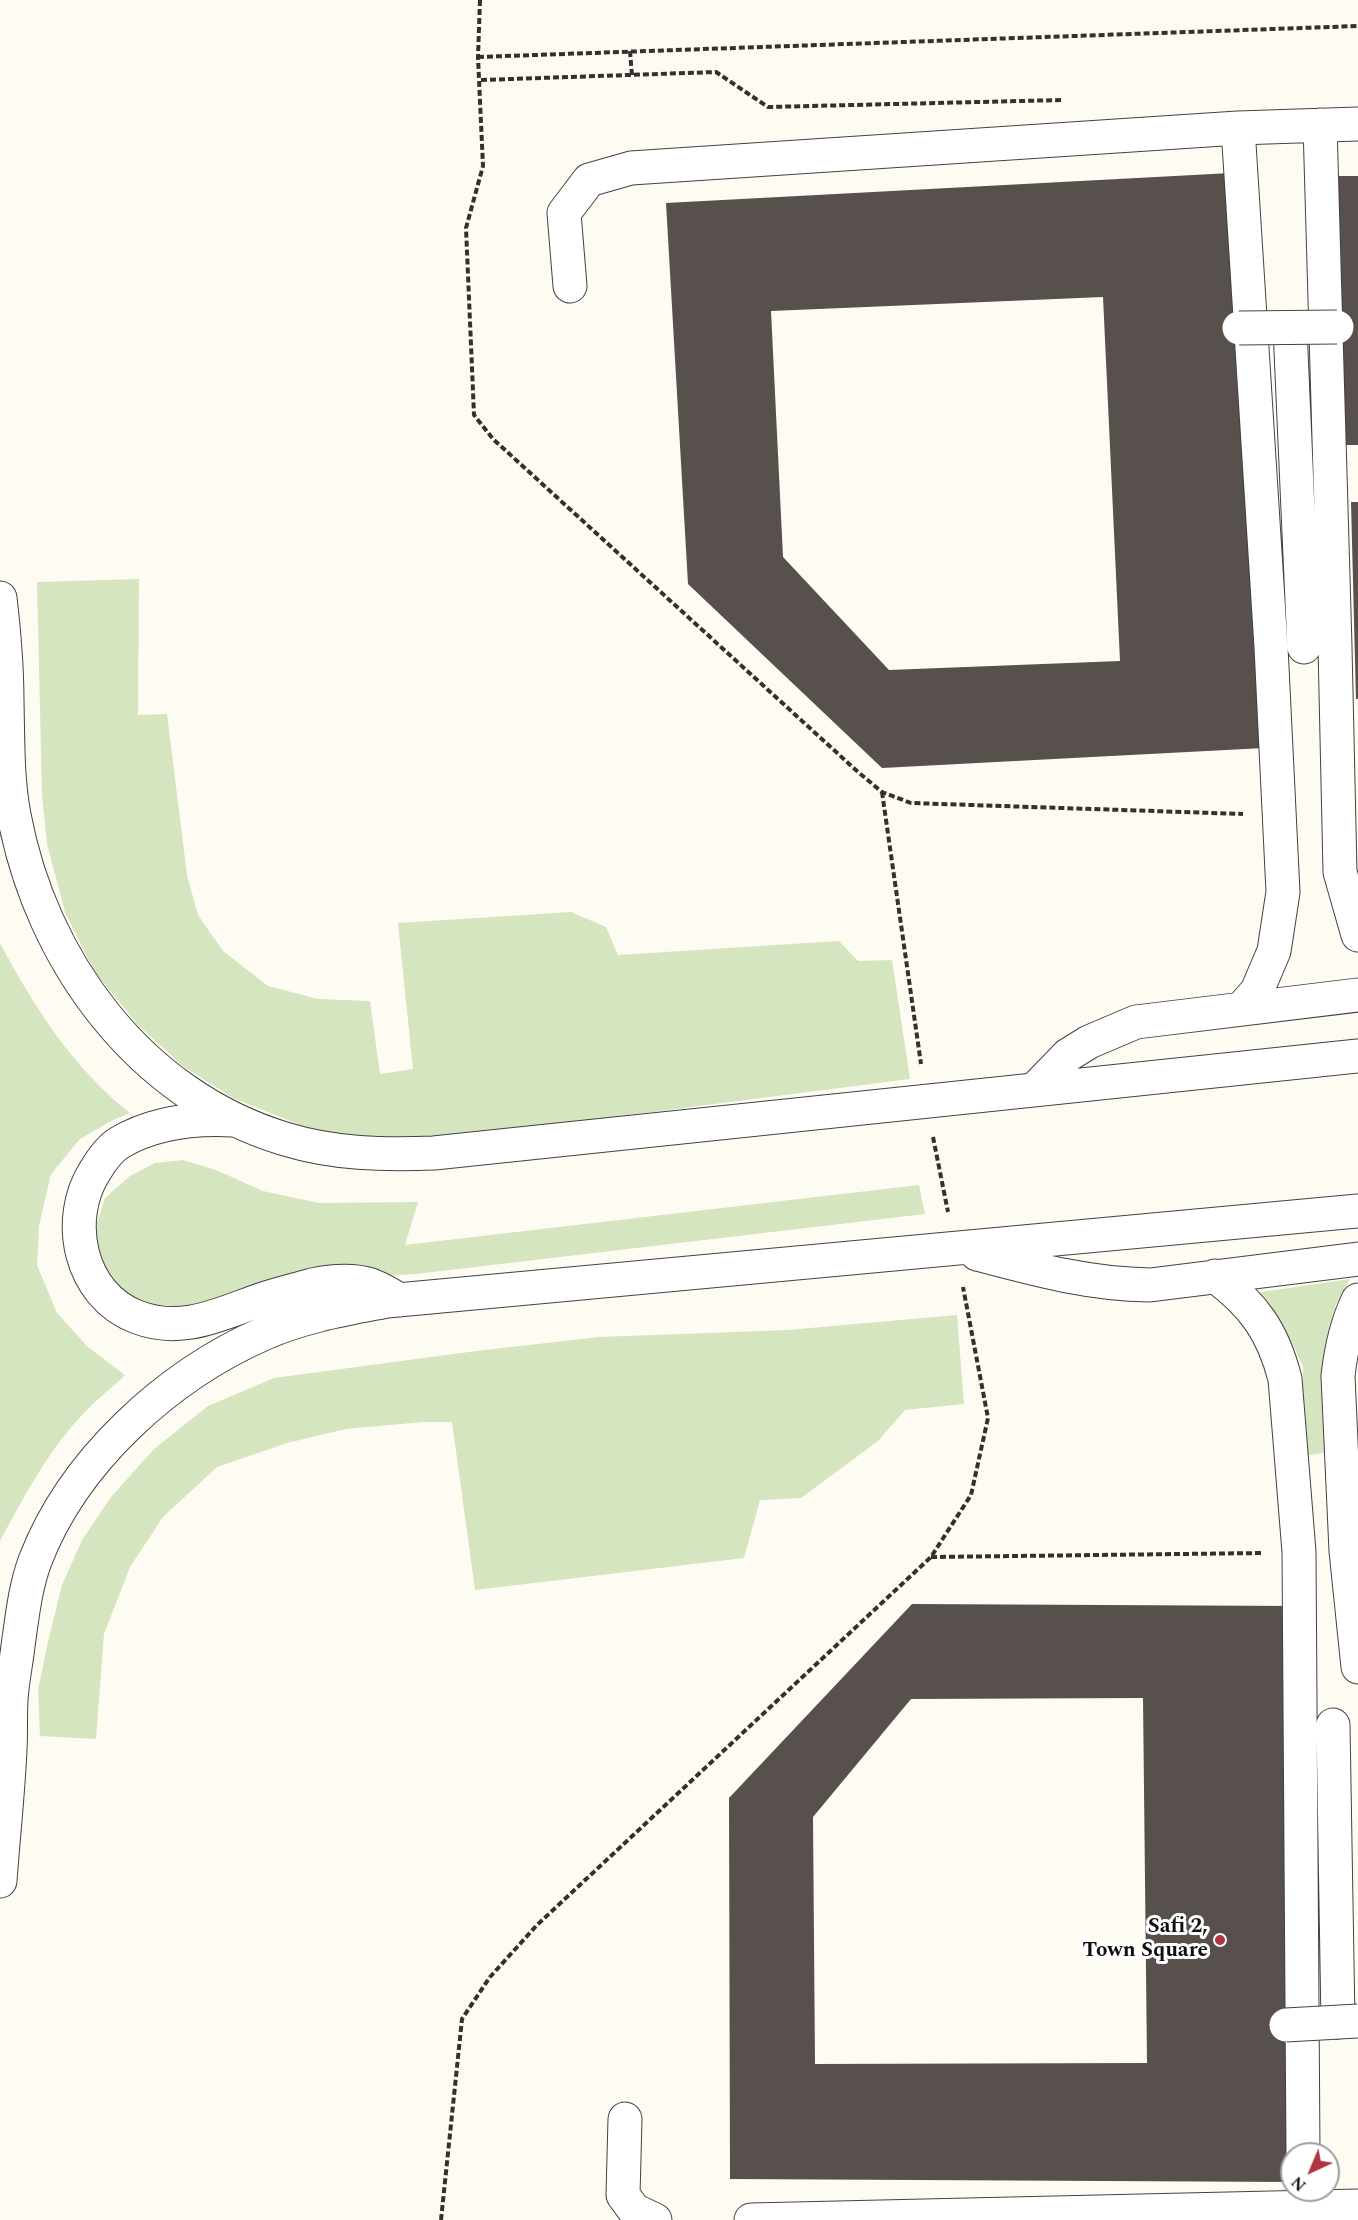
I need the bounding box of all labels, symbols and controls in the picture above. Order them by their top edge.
place label: Safi 2, Town Square [1082,1915,1208,1965]
marker: Safi 2, Town Square [1213,1933,1227,1947]
north arrow [1280,2142,1340,2202]
text: N [1286,2170,1312,2197]

